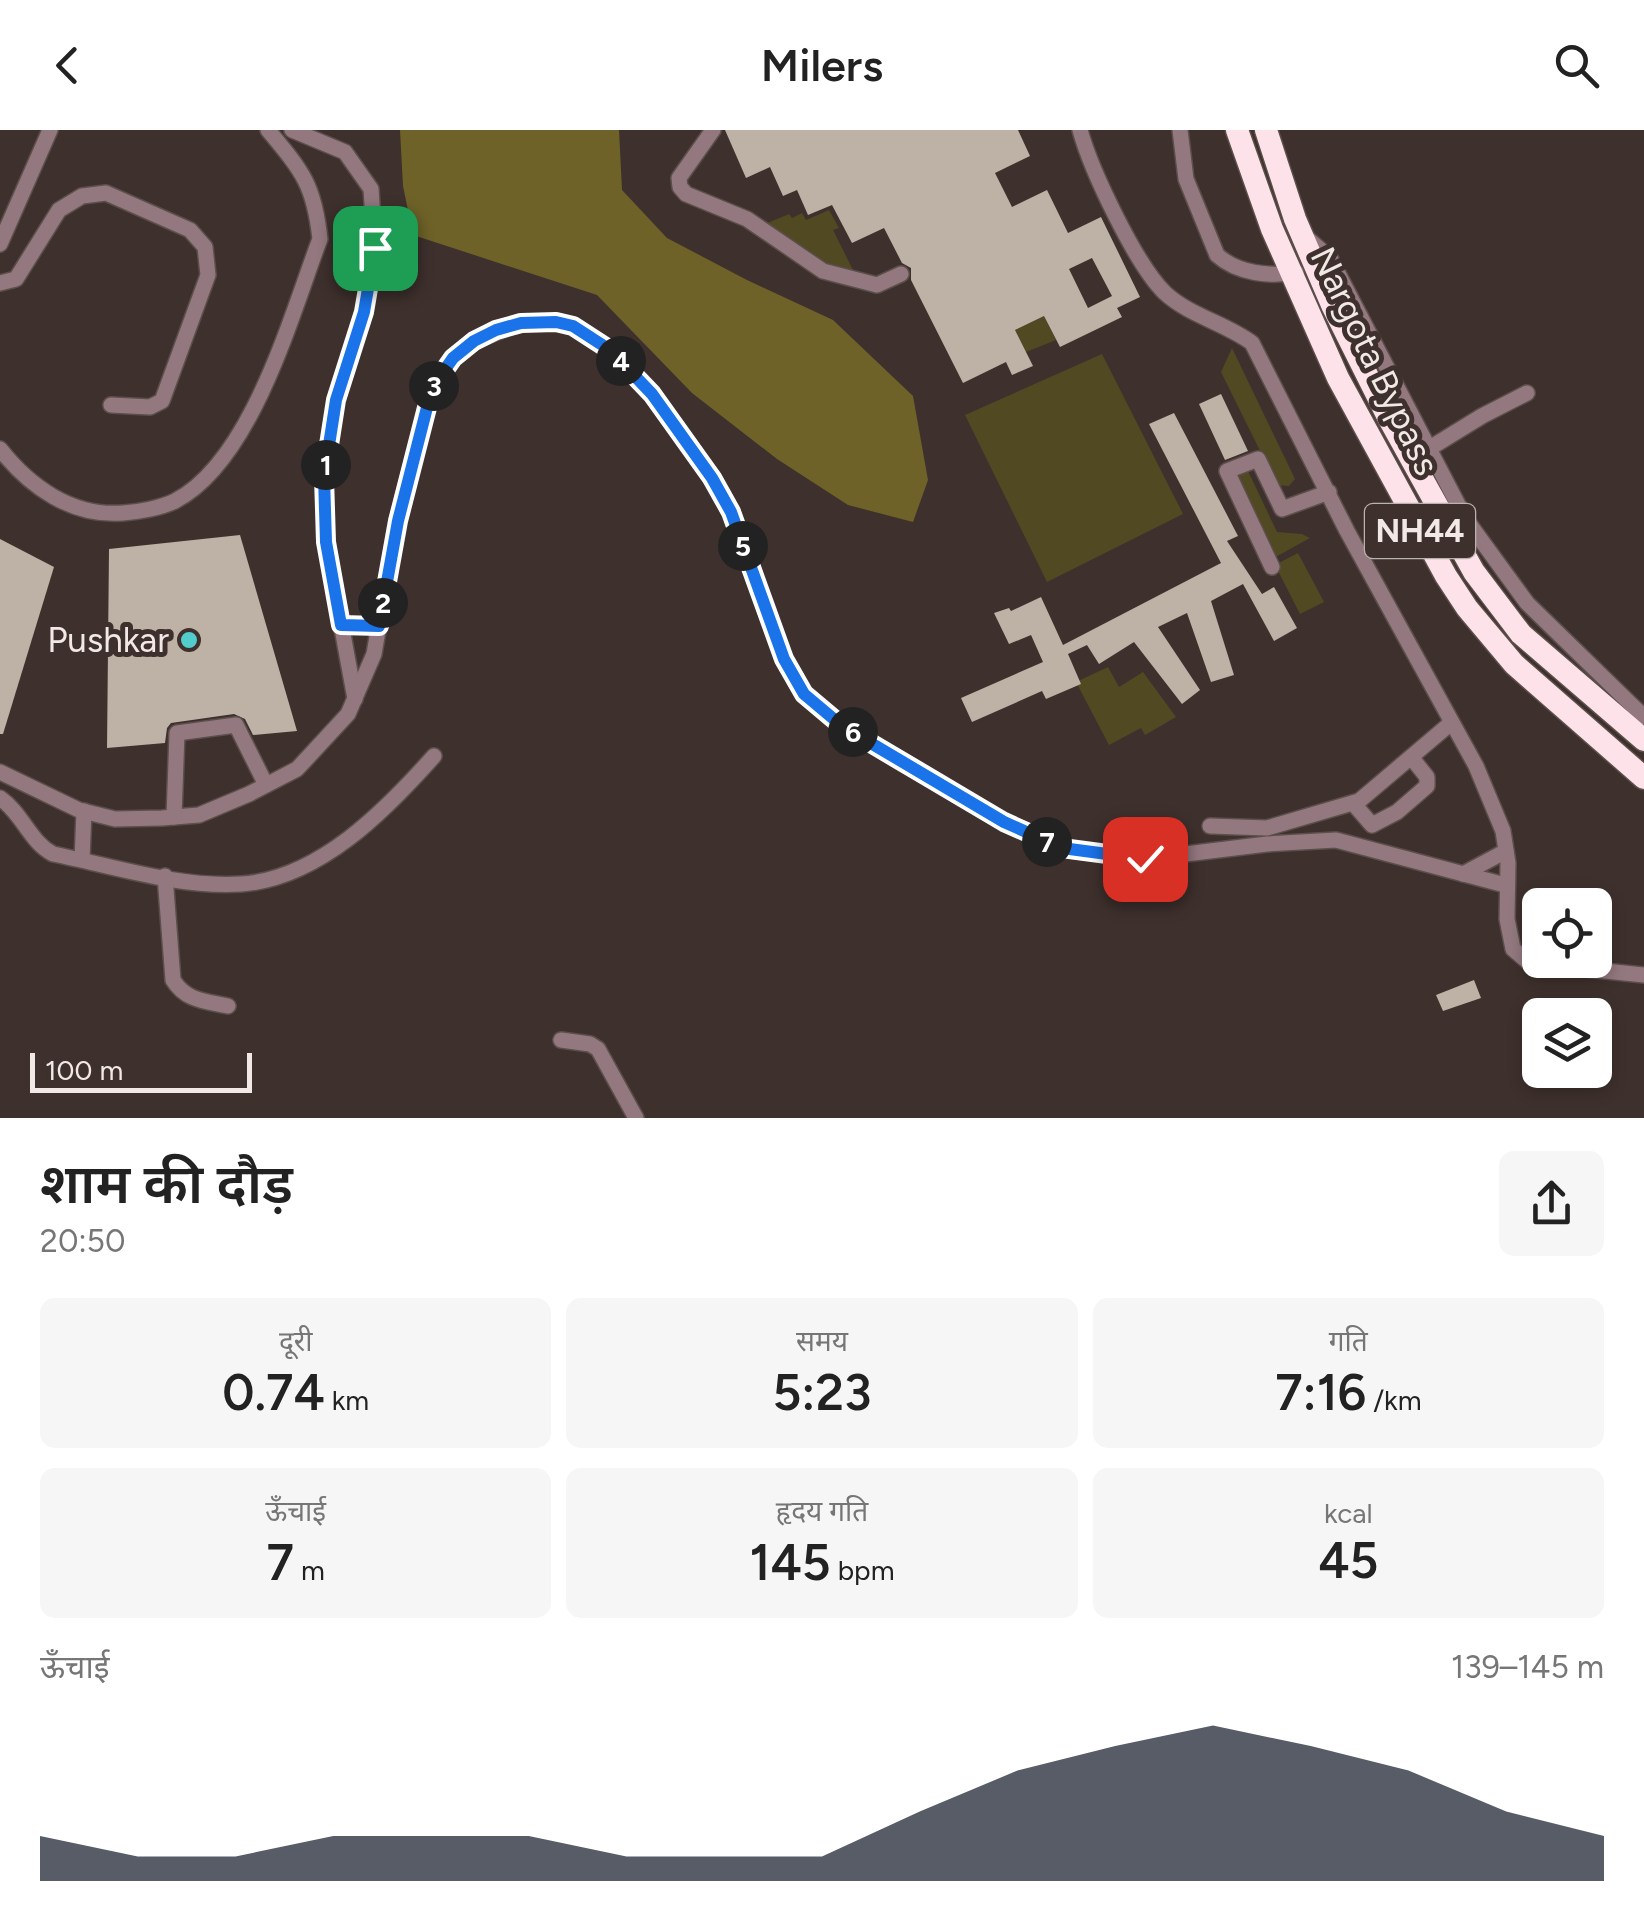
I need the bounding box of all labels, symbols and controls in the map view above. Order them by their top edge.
icon: back [40,38,95,93]
text: Milers [761,38,883,92]
icon: search [1549,38,1604,93]
pin [333,206,418,291]
icon: arrive [348,221,403,276]
street label: Nargota Bypass [1302,240,1448,482]
pin: 4 [596,336,646,386]
text: 4 [612,344,630,378]
pin: 3 [409,361,459,411]
text: 3 [426,369,442,403]
pin: 1 [301,440,351,490]
text: 1 [320,448,332,482]
road number: NH44 [1365,504,1475,558]
pin: 5 [718,521,768,571]
text: 5 [735,529,751,563]
pin: 2 [358,578,408,628]
text: 2 [375,586,391,620]
place label: Pushkar [47,619,169,661]
marker: Pushkar [178,629,200,651]
pin: 6 [828,707,878,757]
text: 6 [845,715,861,749]
pin: 7 [1022,817,1072,867]
pin [1103,817,1188,902]
text: 7 [1039,825,1055,859]
icon: check [1118,832,1173,887]
map controls [1522,888,1612,1088]
button: locate [1522,888,1612,978]
button: layers [1522,998,1612,1088]
scale bar [30,1048,252,1093]
text: 100 m [45,1053,123,1087]
text: शाम की दौड़ [40,1151,293,1217]
button: share [1499,1151,1604,1256]
text: 20:50 [40,1222,125,1260]
text: दूरी [279,1324,312,1358]
text: समय [796,1324,848,1358]
text: गति [1329,1324,1368,1358]
text: 0.74 [222,1362,325,1423]
text: 5:23 [772,1362,872,1423]
text: 7:16 [1275,1362,1366,1423]
text: km [325,1383,369,1417]
text: /km [1366,1383,1422,1417]
text: ऊँचाई [265,1494,326,1528]
text: हृदय गति [776,1494,868,1528]
text: kcal [1324,1496,1373,1530]
text: 45 [1318,1530,1378,1591]
text: 7 [267,1532,294,1593]
text: 145 [750,1532,831,1593]
text: m [294,1553,325,1587]
text: bpm [831,1553,894,1587]
text: ऊँचाई [40,1648,109,1686]
text: 139–145 m [1451,1648,1604,1686]

